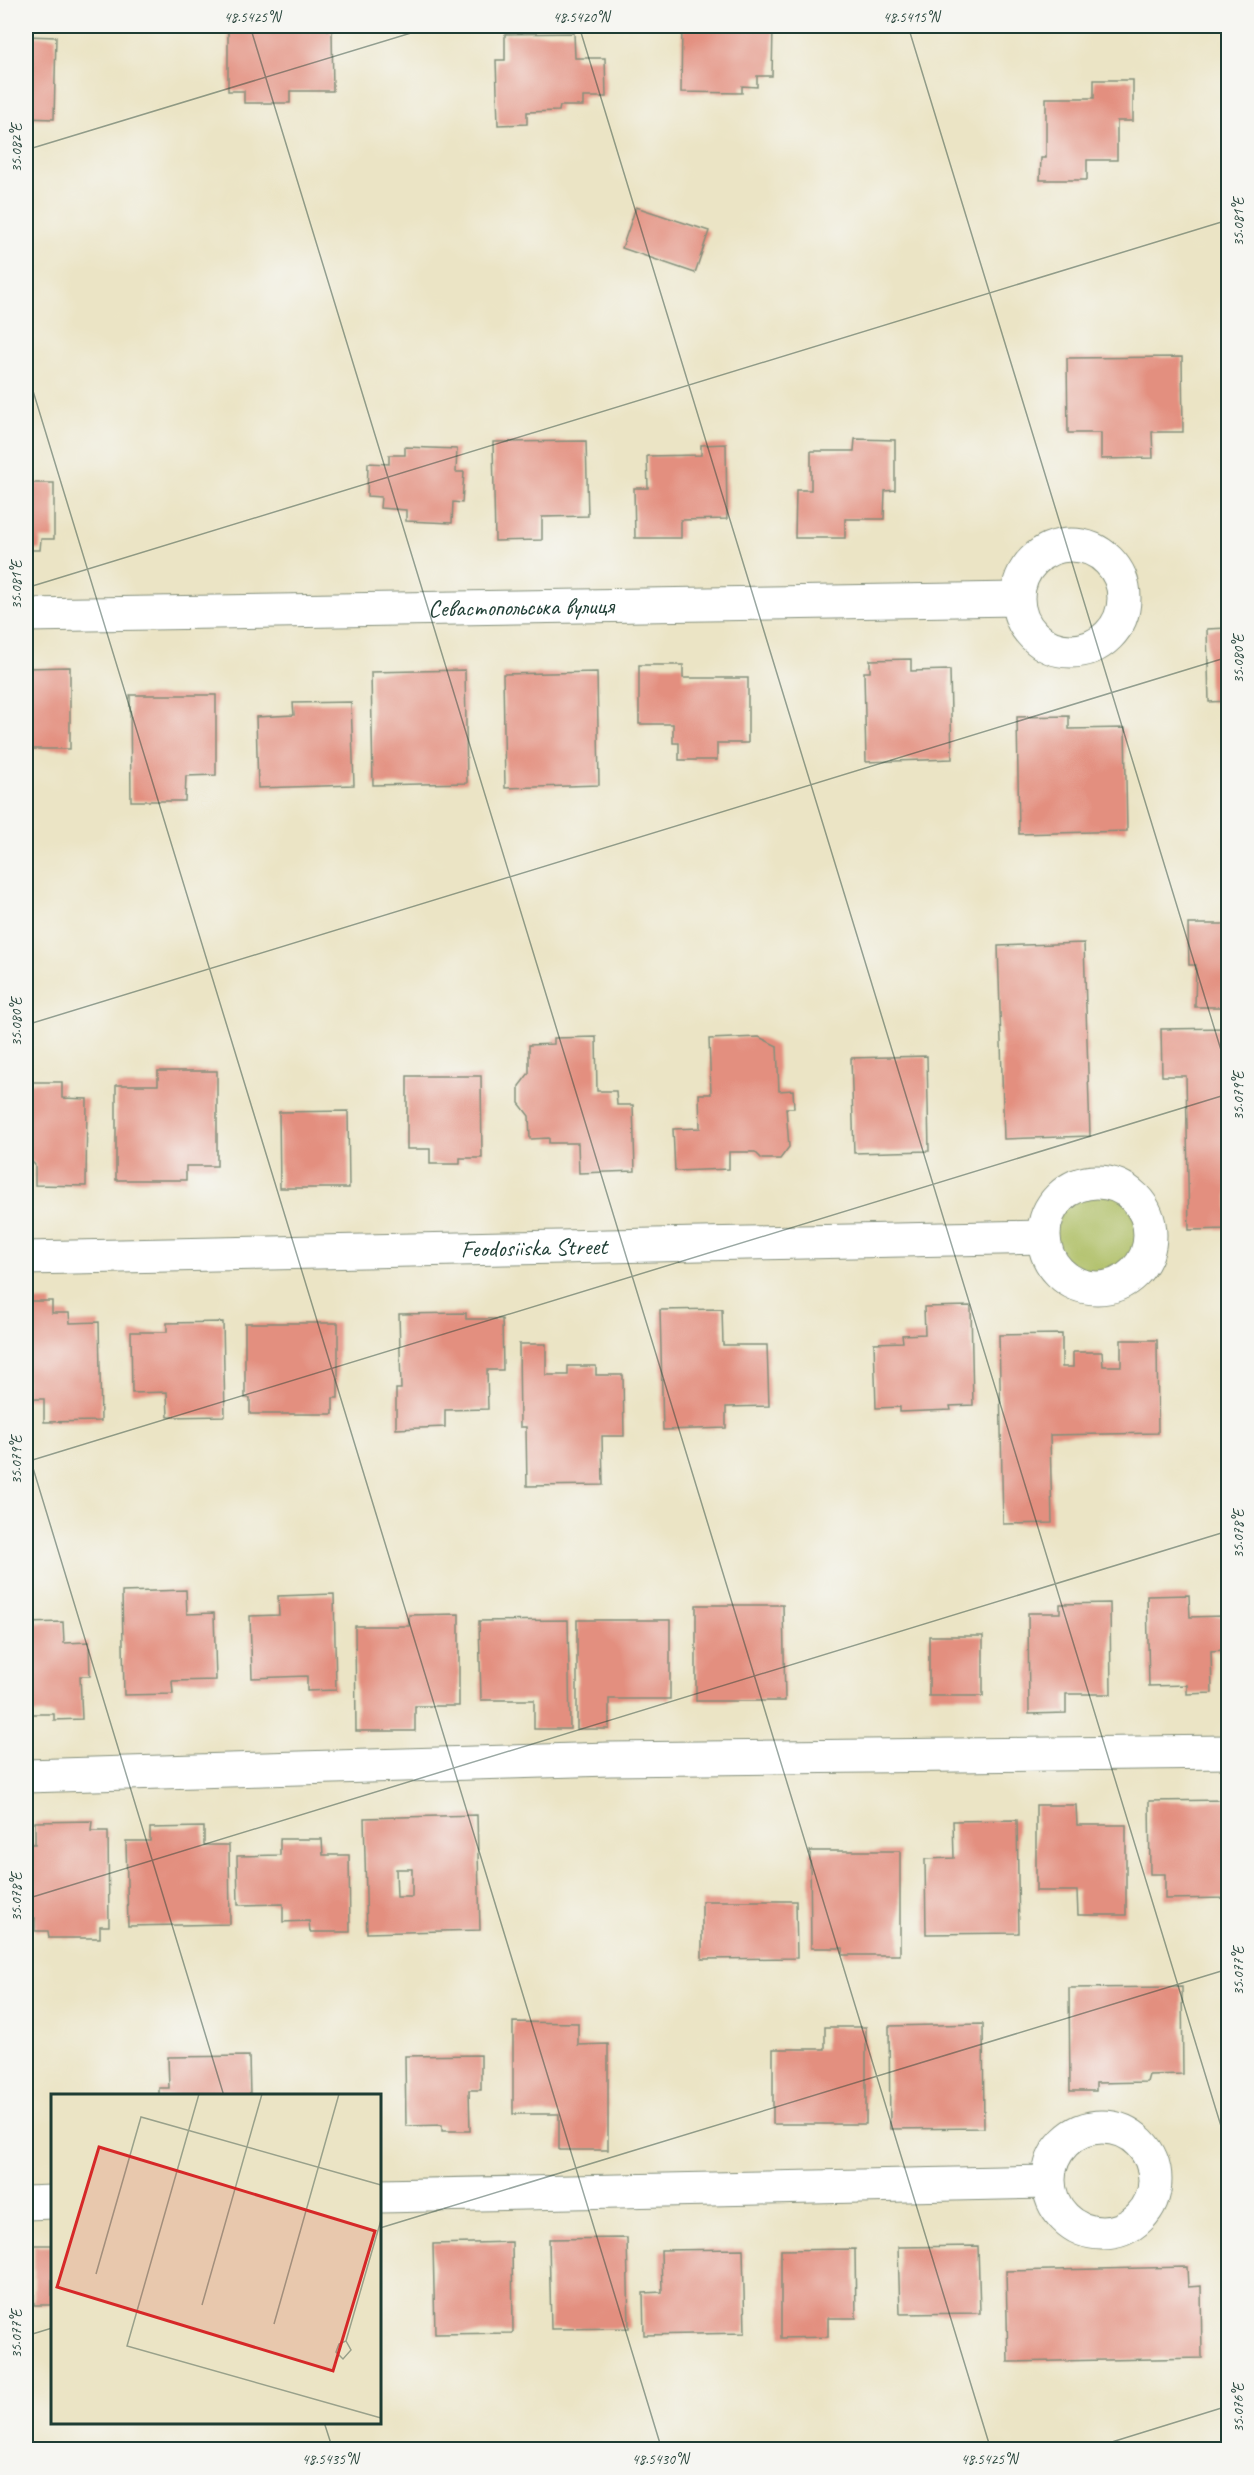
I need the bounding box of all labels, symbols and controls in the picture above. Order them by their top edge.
text: 48.5425°N [224,8,283,27]
text: 48.5420°N [553,8,612,27]
text: 48.5415°N [883,8,942,27]
text: 35.082°E [7,121,26,172]
text: 35.081°E [1229,195,1248,246]
text: 35.081°E [7,558,26,609]
street label: Севастопольська вулиця [428,590,616,624]
text: 35.080°E [1229,632,1248,683]
text: 35.080°E [7,995,26,1046]
text: 35.079°E [1229,1069,1248,1120]
street label: Feodosiiska Street [460,1231,609,1264]
text: 35.079°E [7,1433,26,1484]
text: 35.078°E [1229,1507,1248,1558]
text: 35.078°E [7,1870,26,1921]
text: 35.077°E [1229,1944,1248,1995]
inset map [51,2094,381,2424]
text: 35.077°E [7,2307,26,2358]
text: 35.076°E [1229,2381,1248,2432]
text: 48.5435°N [302,2450,361,2469]
text: 48.5430°N [632,2450,691,2469]
text: 48.5425°N [961,2450,1020,2469]

